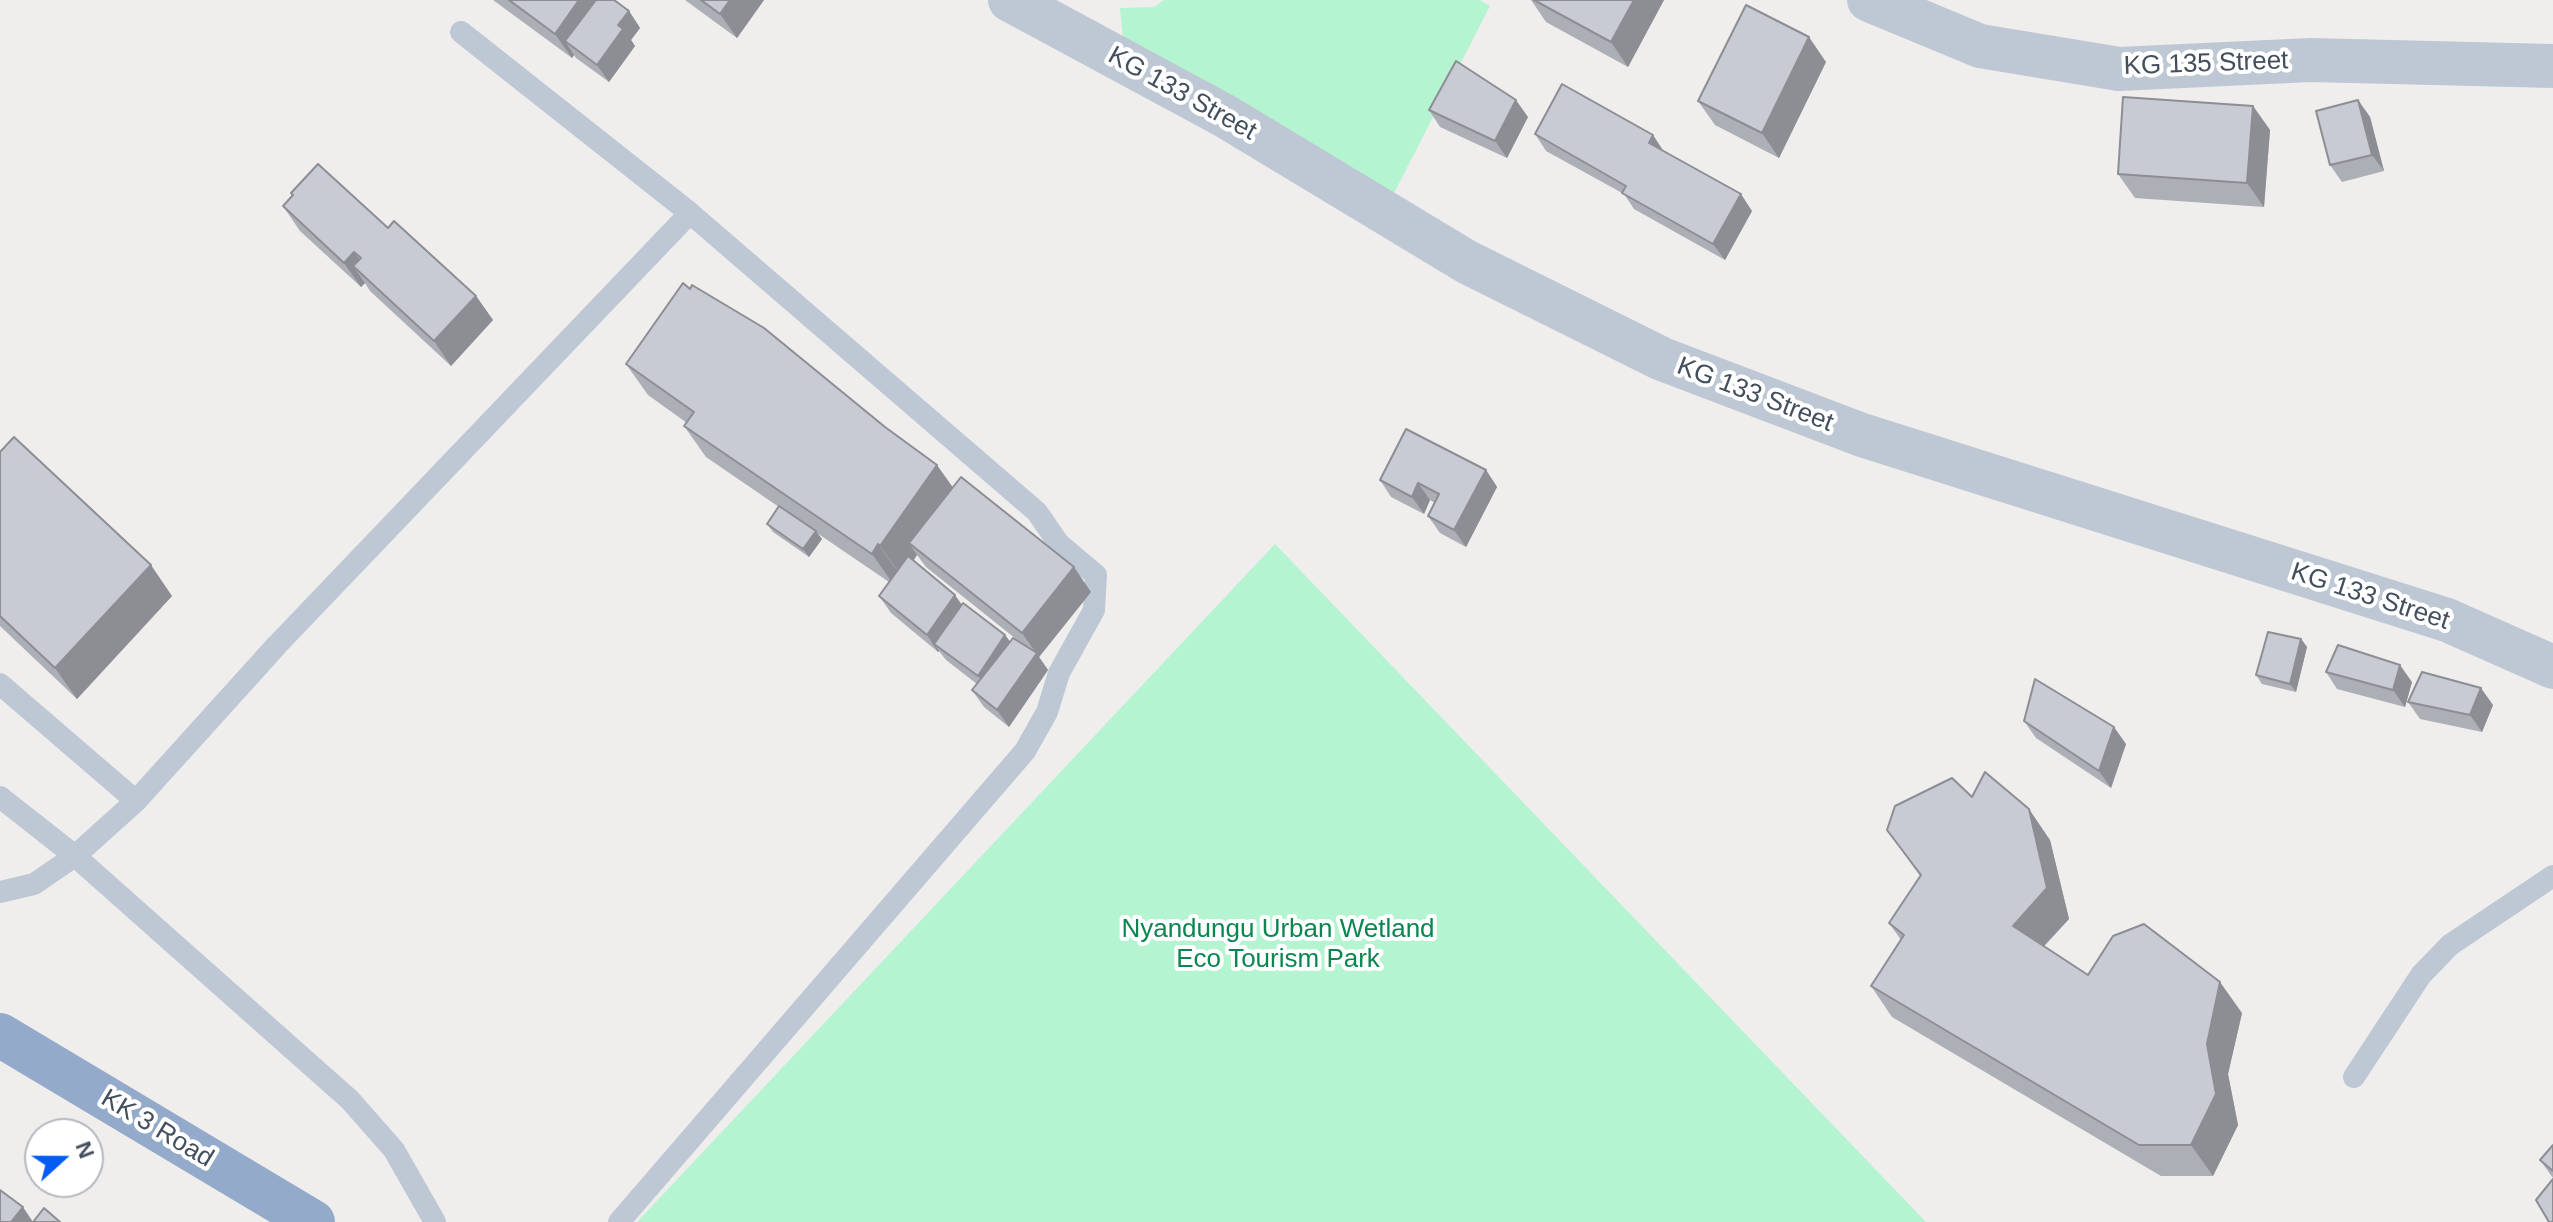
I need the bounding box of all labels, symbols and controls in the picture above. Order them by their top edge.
street label: KG 133 Street [1102,40,1262,148]
street label: KG 135 Street [2123,46,2289,82]
street label: KG 133 Street [1673,351,1837,439]
street label: KG 133 Street [2287,557,2453,637]
park label: Nyandungu Urban Wetland Eco Tourism Park [1121,914,1435,976]
street label: KK 3 Road [95,1083,219,1175]
north arrow [24,1118,104,1198]
text: N [70,1138,100,1162]

